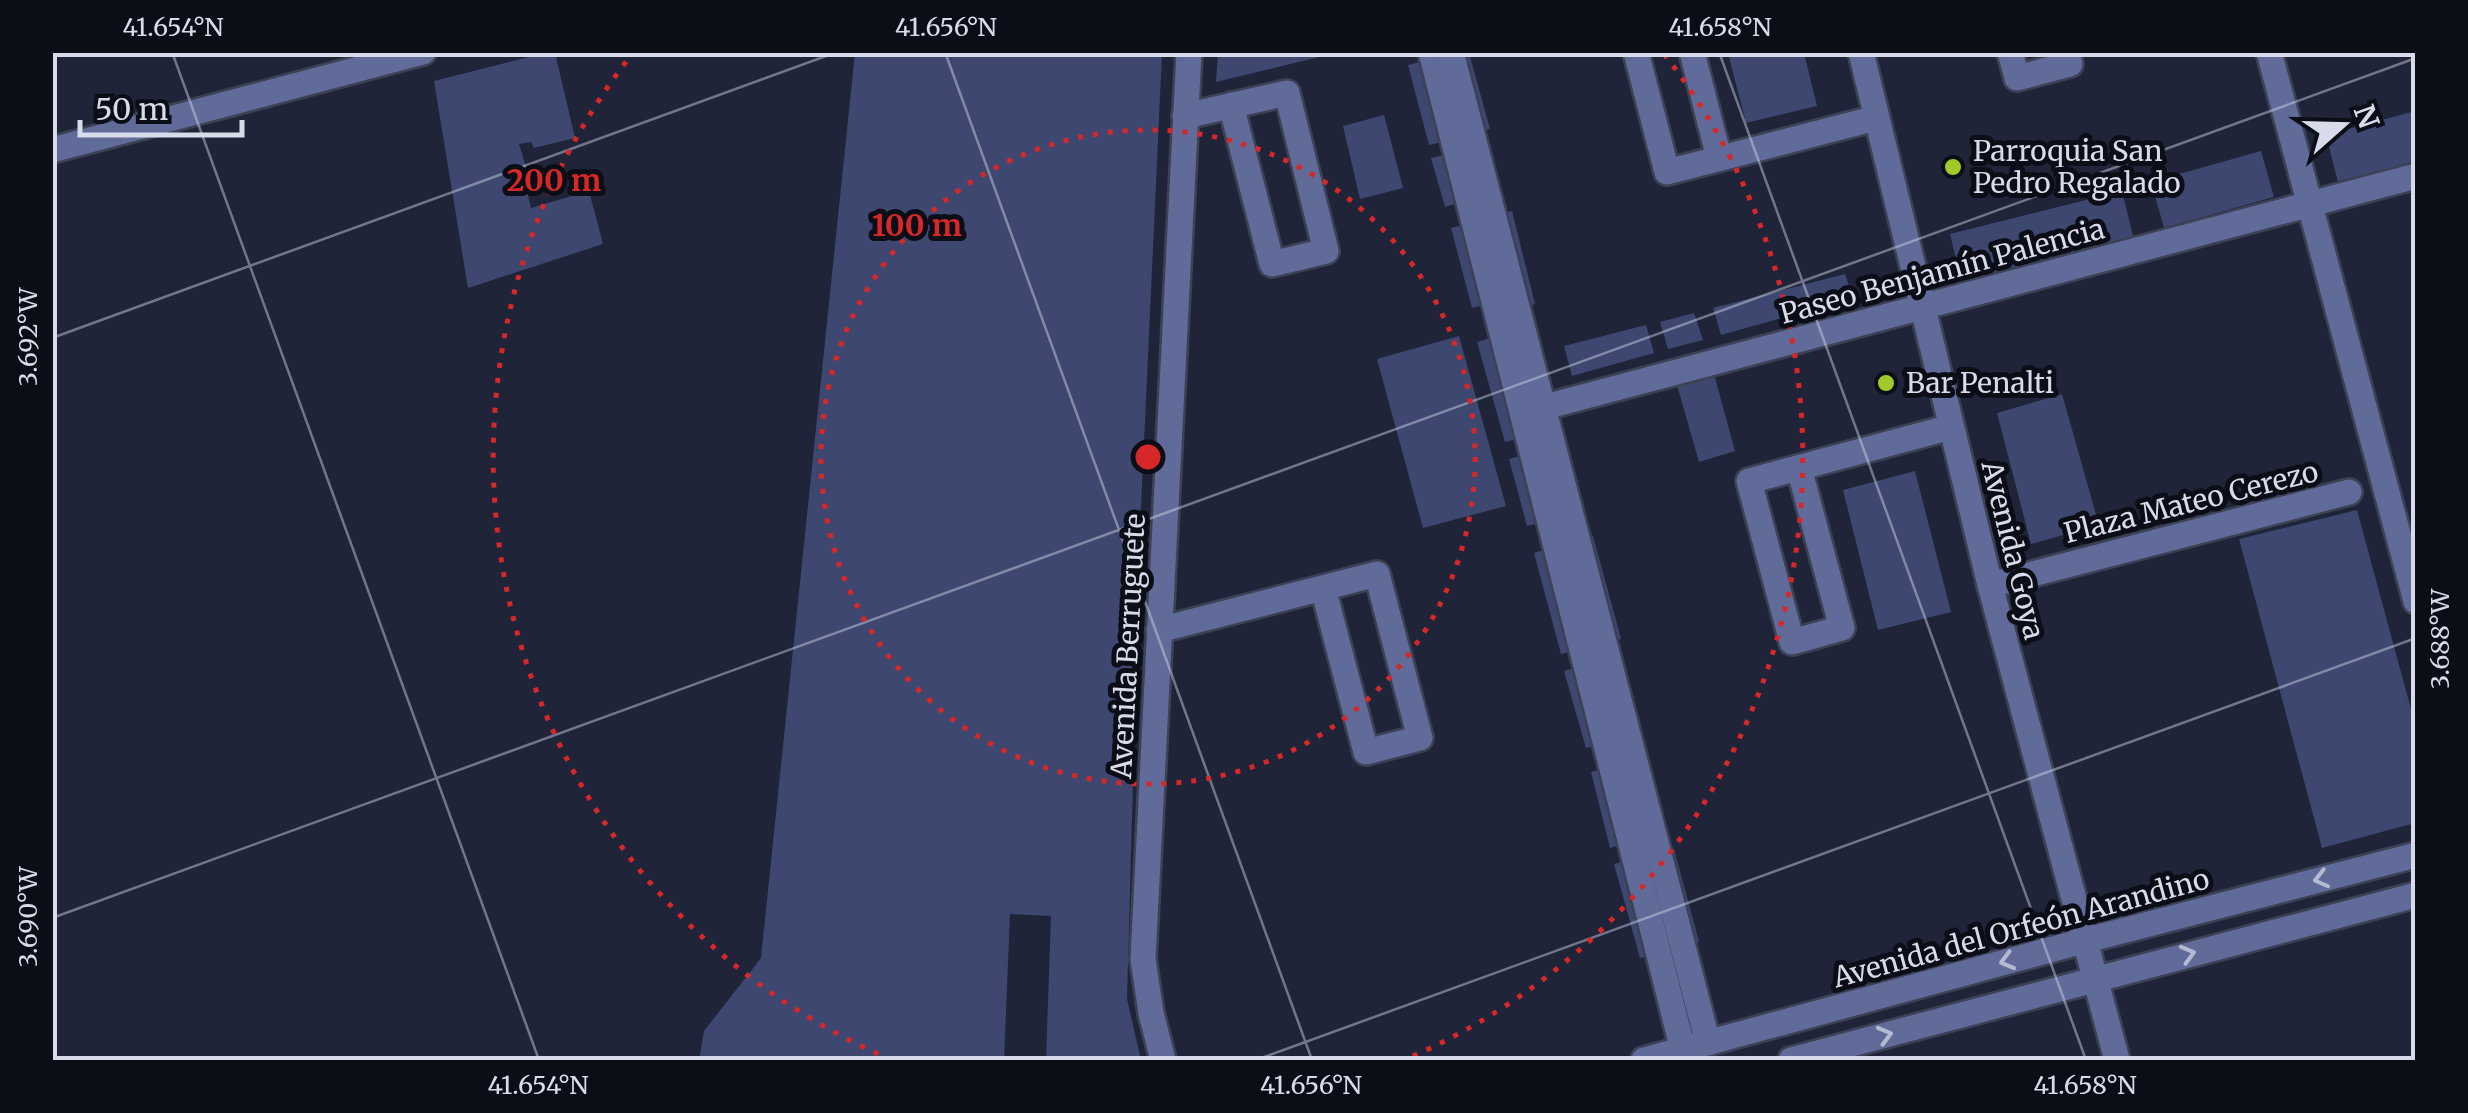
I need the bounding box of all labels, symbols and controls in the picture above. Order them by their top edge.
text: 41.654°N [122,11,224,43]
text: 41.656°N [895,11,997,43]
text: 41.658°N [1668,11,1772,43]
scale bar [80,75,242,137]
north arrow [2293,75,2393,175]
text: 50 m [95,90,168,128]
text: N [2346,100,2387,133]
place label: Parroquia San Pedro Regalado [1973,133,2181,201]
marker: Parroquia San Pedro Regalado [1942,156,1964,178]
text: 200 m [507,161,601,199]
text: 100 m [872,206,962,244]
street label: Paseo Benjamín Palencia [1776,210,2108,332]
text: 3.692°W [12,287,44,386]
place label: Bar Penalti [1906,365,2054,401]
marker: Bar Penalti [1875,372,1897,394]
centre of rings [1130,439,1166,475]
street label: Plaza Mateo Cerezo [2060,453,2322,551]
street label: Avenida Goya [1973,456,2053,643]
street label: Avenida Berruguete [1103,513,1153,780]
text: 3.688°W [2424,588,2456,689]
street label: Avenida del Orfeón Arandino [1828,860,2213,996]
text: 3.690°W [12,866,44,967]
one-way arrow [2313,868,2330,889]
one-way arrow [2179,945,2196,966]
one-way arrow [1999,950,2016,971]
one-way arrow [1876,1026,1893,1047]
text: 41.654°N [487,1069,589,1101]
text: 41.656°N [1260,1069,1362,1101]
text: 41.658°N [2033,1069,2137,1101]

